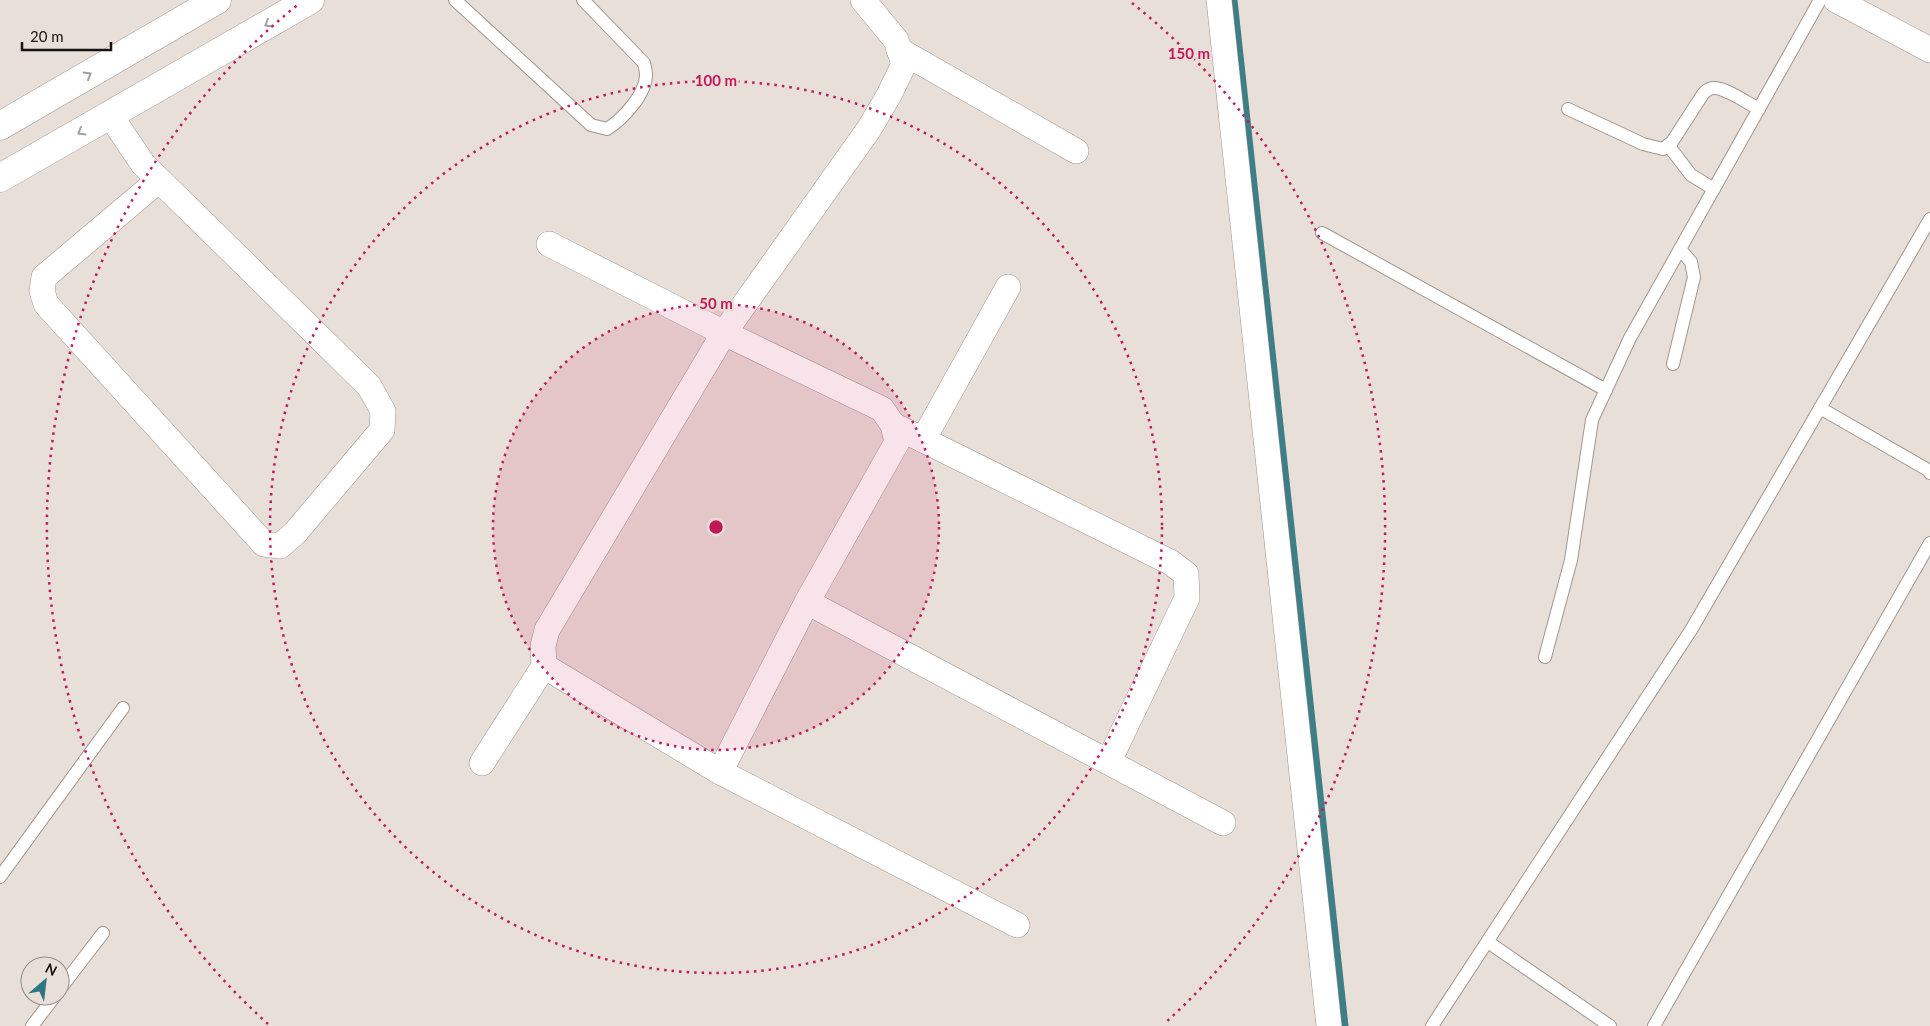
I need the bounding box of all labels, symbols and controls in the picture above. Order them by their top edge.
one-way arrow [264,18,273,28]
scale bar [22,20,111,52]
text: 20 m [30,27,64,45]
text: 150 m [1168,44,1210,62]
one-way arrow [82,71,91,81]
text: 100 m [695,71,737,89]
one-way arrow [78,125,87,135]
text: 50 m [699,294,733,312]
centre of rings [707,518,725,536]
north arrow [20,956,70,1006]
text: N [43,959,60,979]

